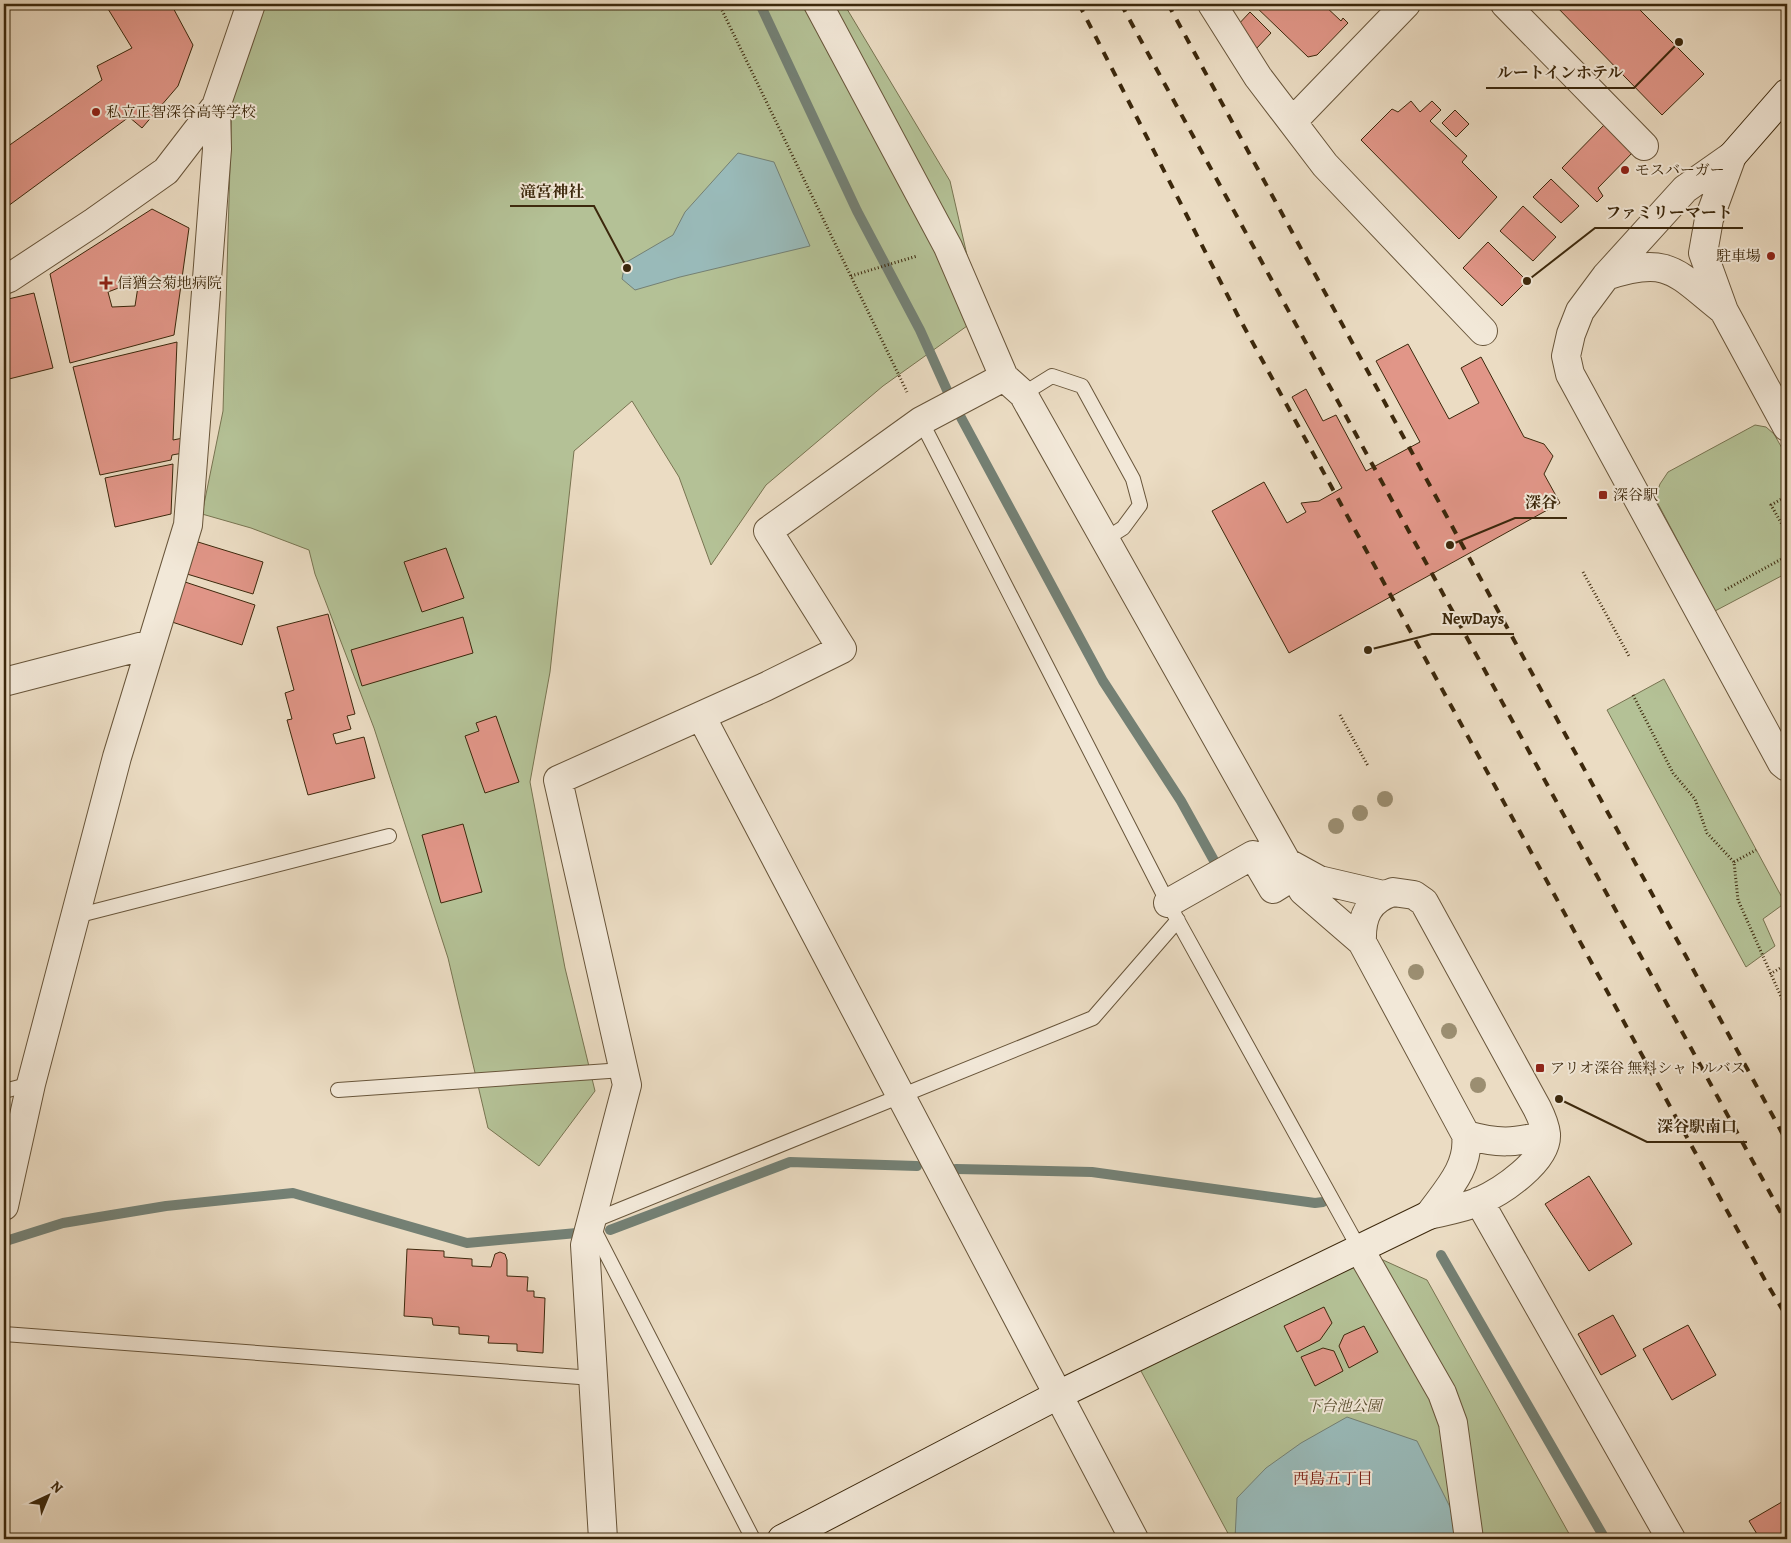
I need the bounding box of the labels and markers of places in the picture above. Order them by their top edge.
callout: ルートインホテル [1486,57,1634,88]
place label: 私立正智深谷高等学校 [106,102,256,122]
marker: 私立正智深谷高等学校 [90,106,102,118]
place label: モスバーガー [1635,160,1725,180]
marker: モスバーガー [1619,164,1631,176]
callout: 滝宮神社 [510,175,594,206]
callout: ファミリーマート [1595,197,1743,228]
place label: 駐車場 [1716,246,1761,266]
marker: 駐車場 [1765,250,1777,262]
place label: 信猶会菊地病院 [117,273,222,293]
marker: 信猶会菊地病院 [99,276,113,290]
place label: 深谷駅 [1613,485,1658,505]
callout: 深谷 [1515,487,1567,518]
marker: 深谷駅 [1597,489,1609,501]
callout: NewDays [1432,603,1514,634]
place label: アリオ深谷 無料シャトルバス [1550,1058,1746,1078]
marker: アリオ深谷 無料シャトルバス [1534,1062,1546,1074]
callout: 深谷駅南口 [1647,1111,1747,1142]

